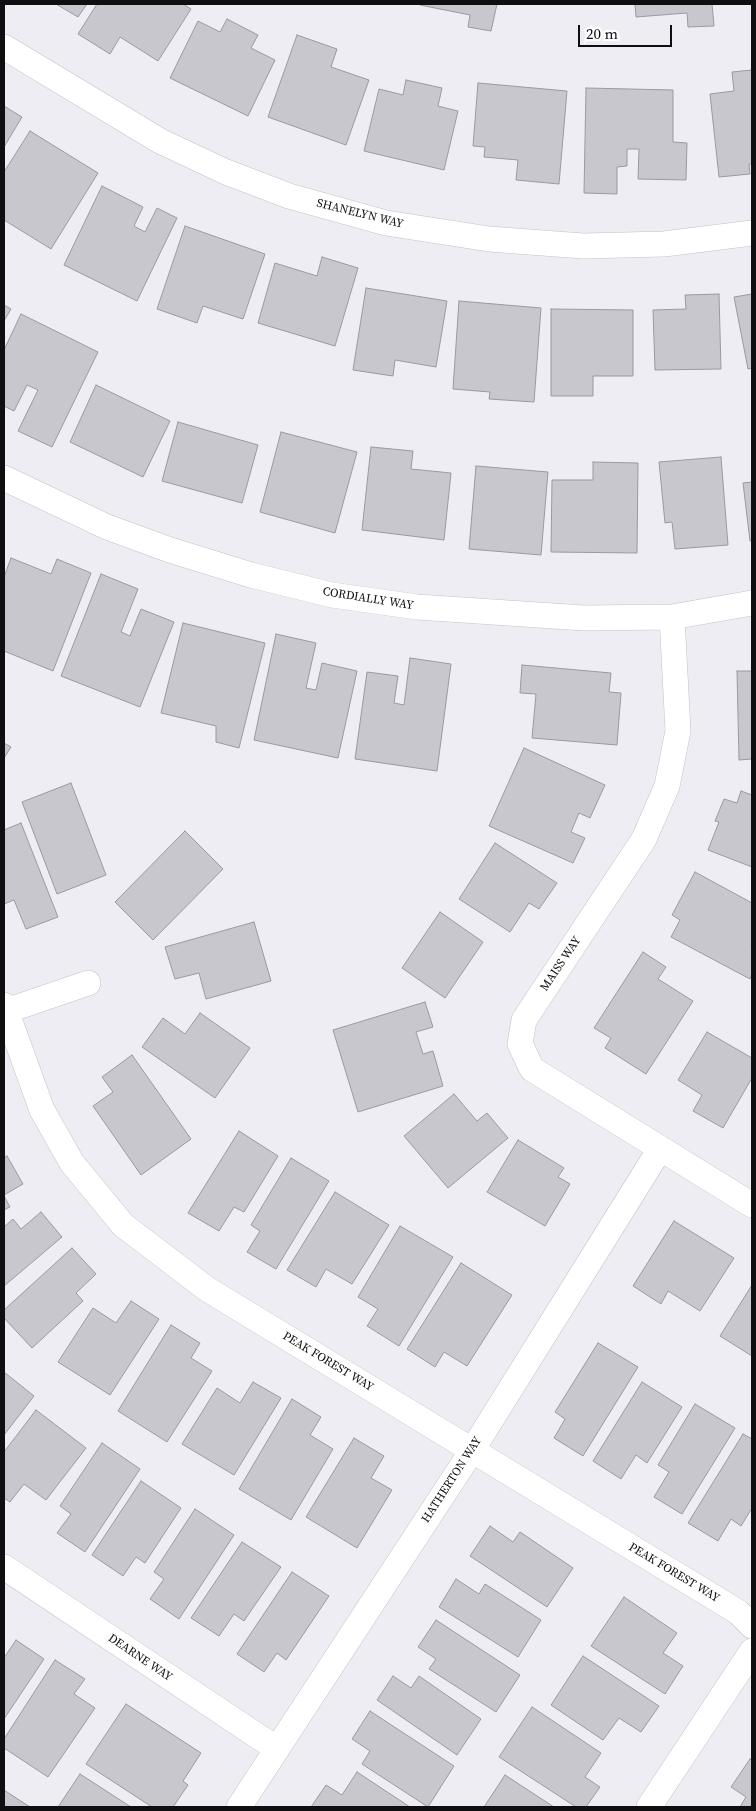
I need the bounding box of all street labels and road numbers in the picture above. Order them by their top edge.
street label: SHANELYN WAY [315,196,405,232]
street label: CORDIALLY WAY [321,585,415,613]
street label: MAISS WAY [537,934,585,994]
street label: PEAK FOREST WAY [280,1329,376,1395]
street label: HATHERTON WAY [419,1434,485,1526]
street label: PEAK FOREST WAY [626,1540,722,1606]
street label: DEARNE WAY [105,1631,175,1685]

